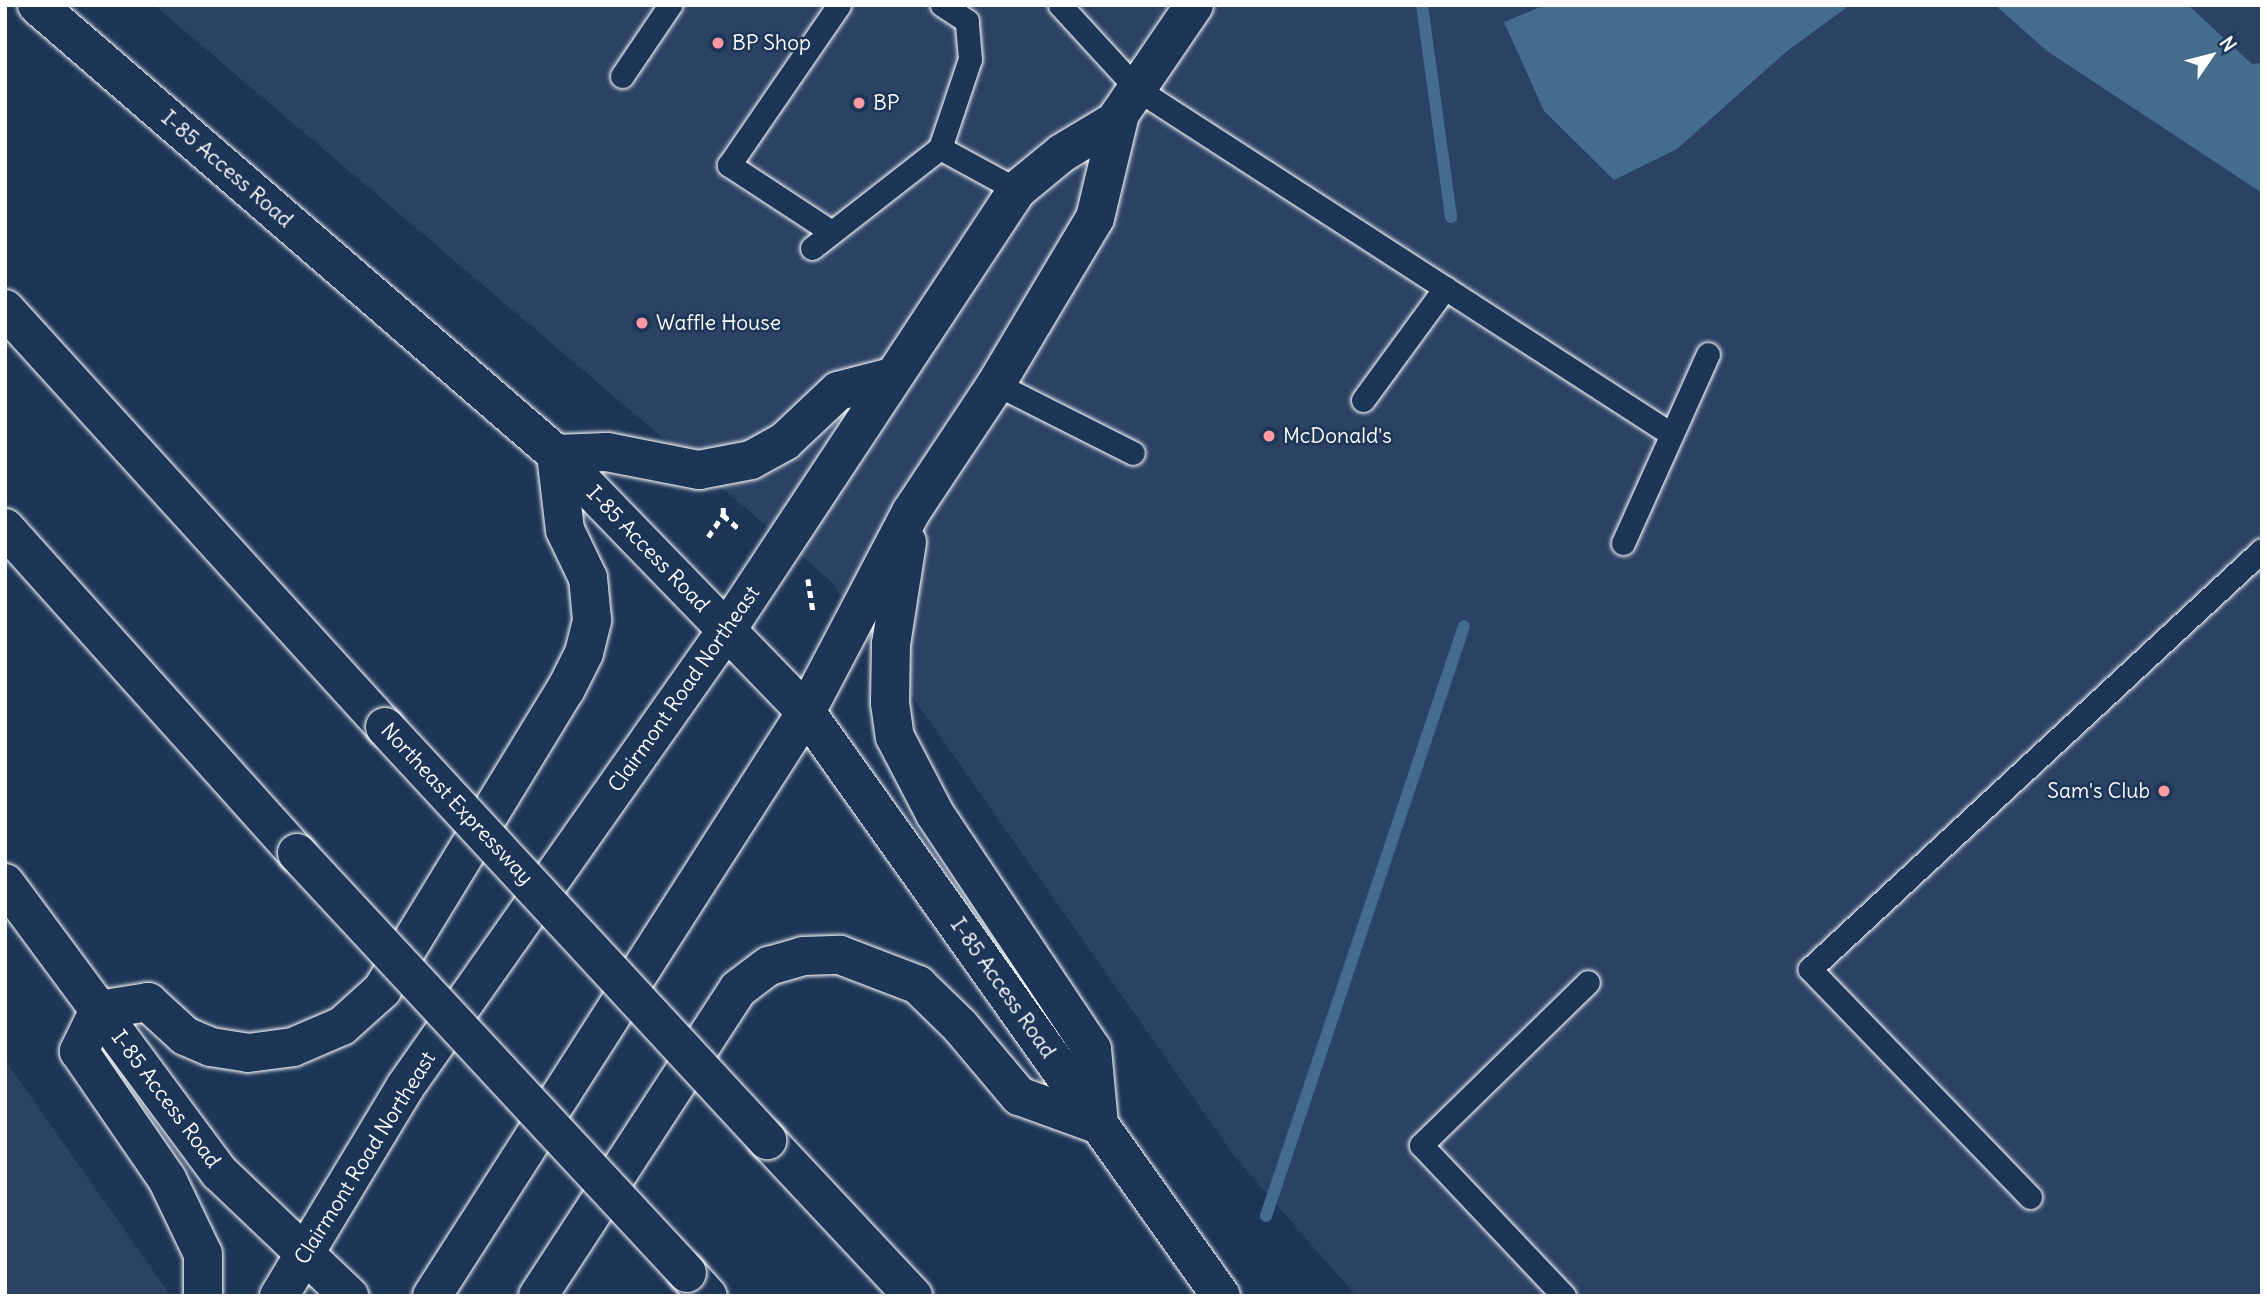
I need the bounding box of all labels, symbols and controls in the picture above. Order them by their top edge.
north arrow [2176,21,2246,91]
place label: BP Shop [732,30,811,56]
text: N [2215,32,2242,56]
marker: BP Shop [710,35,726,51]
place label: BP [873,90,899,116]
marker: BP [851,95,867,111]
street label: I-85 Access Road [156,105,298,233]
place label: Waffle House [656,310,781,336]
marker: Waffle House [634,315,650,331]
place label: McDonald's [1283,423,1392,449]
marker: McDonald's [1261,428,1277,444]
street label: I-85 Access Road [581,481,715,617]
street label: Clairmont Road Northeast [603,581,765,797]
street label: Northeast Expressway [375,718,539,890]
place label: Sam's Club [2047,778,2150,804]
marker: Sam's Club [2156,783,2172,799]
street label: I-85 Access Road [945,913,1061,1063]
street label: I-85 Access Road [106,1025,226,1173]
street label: Clairmont Road Northeast [289,1047,441,1269]

